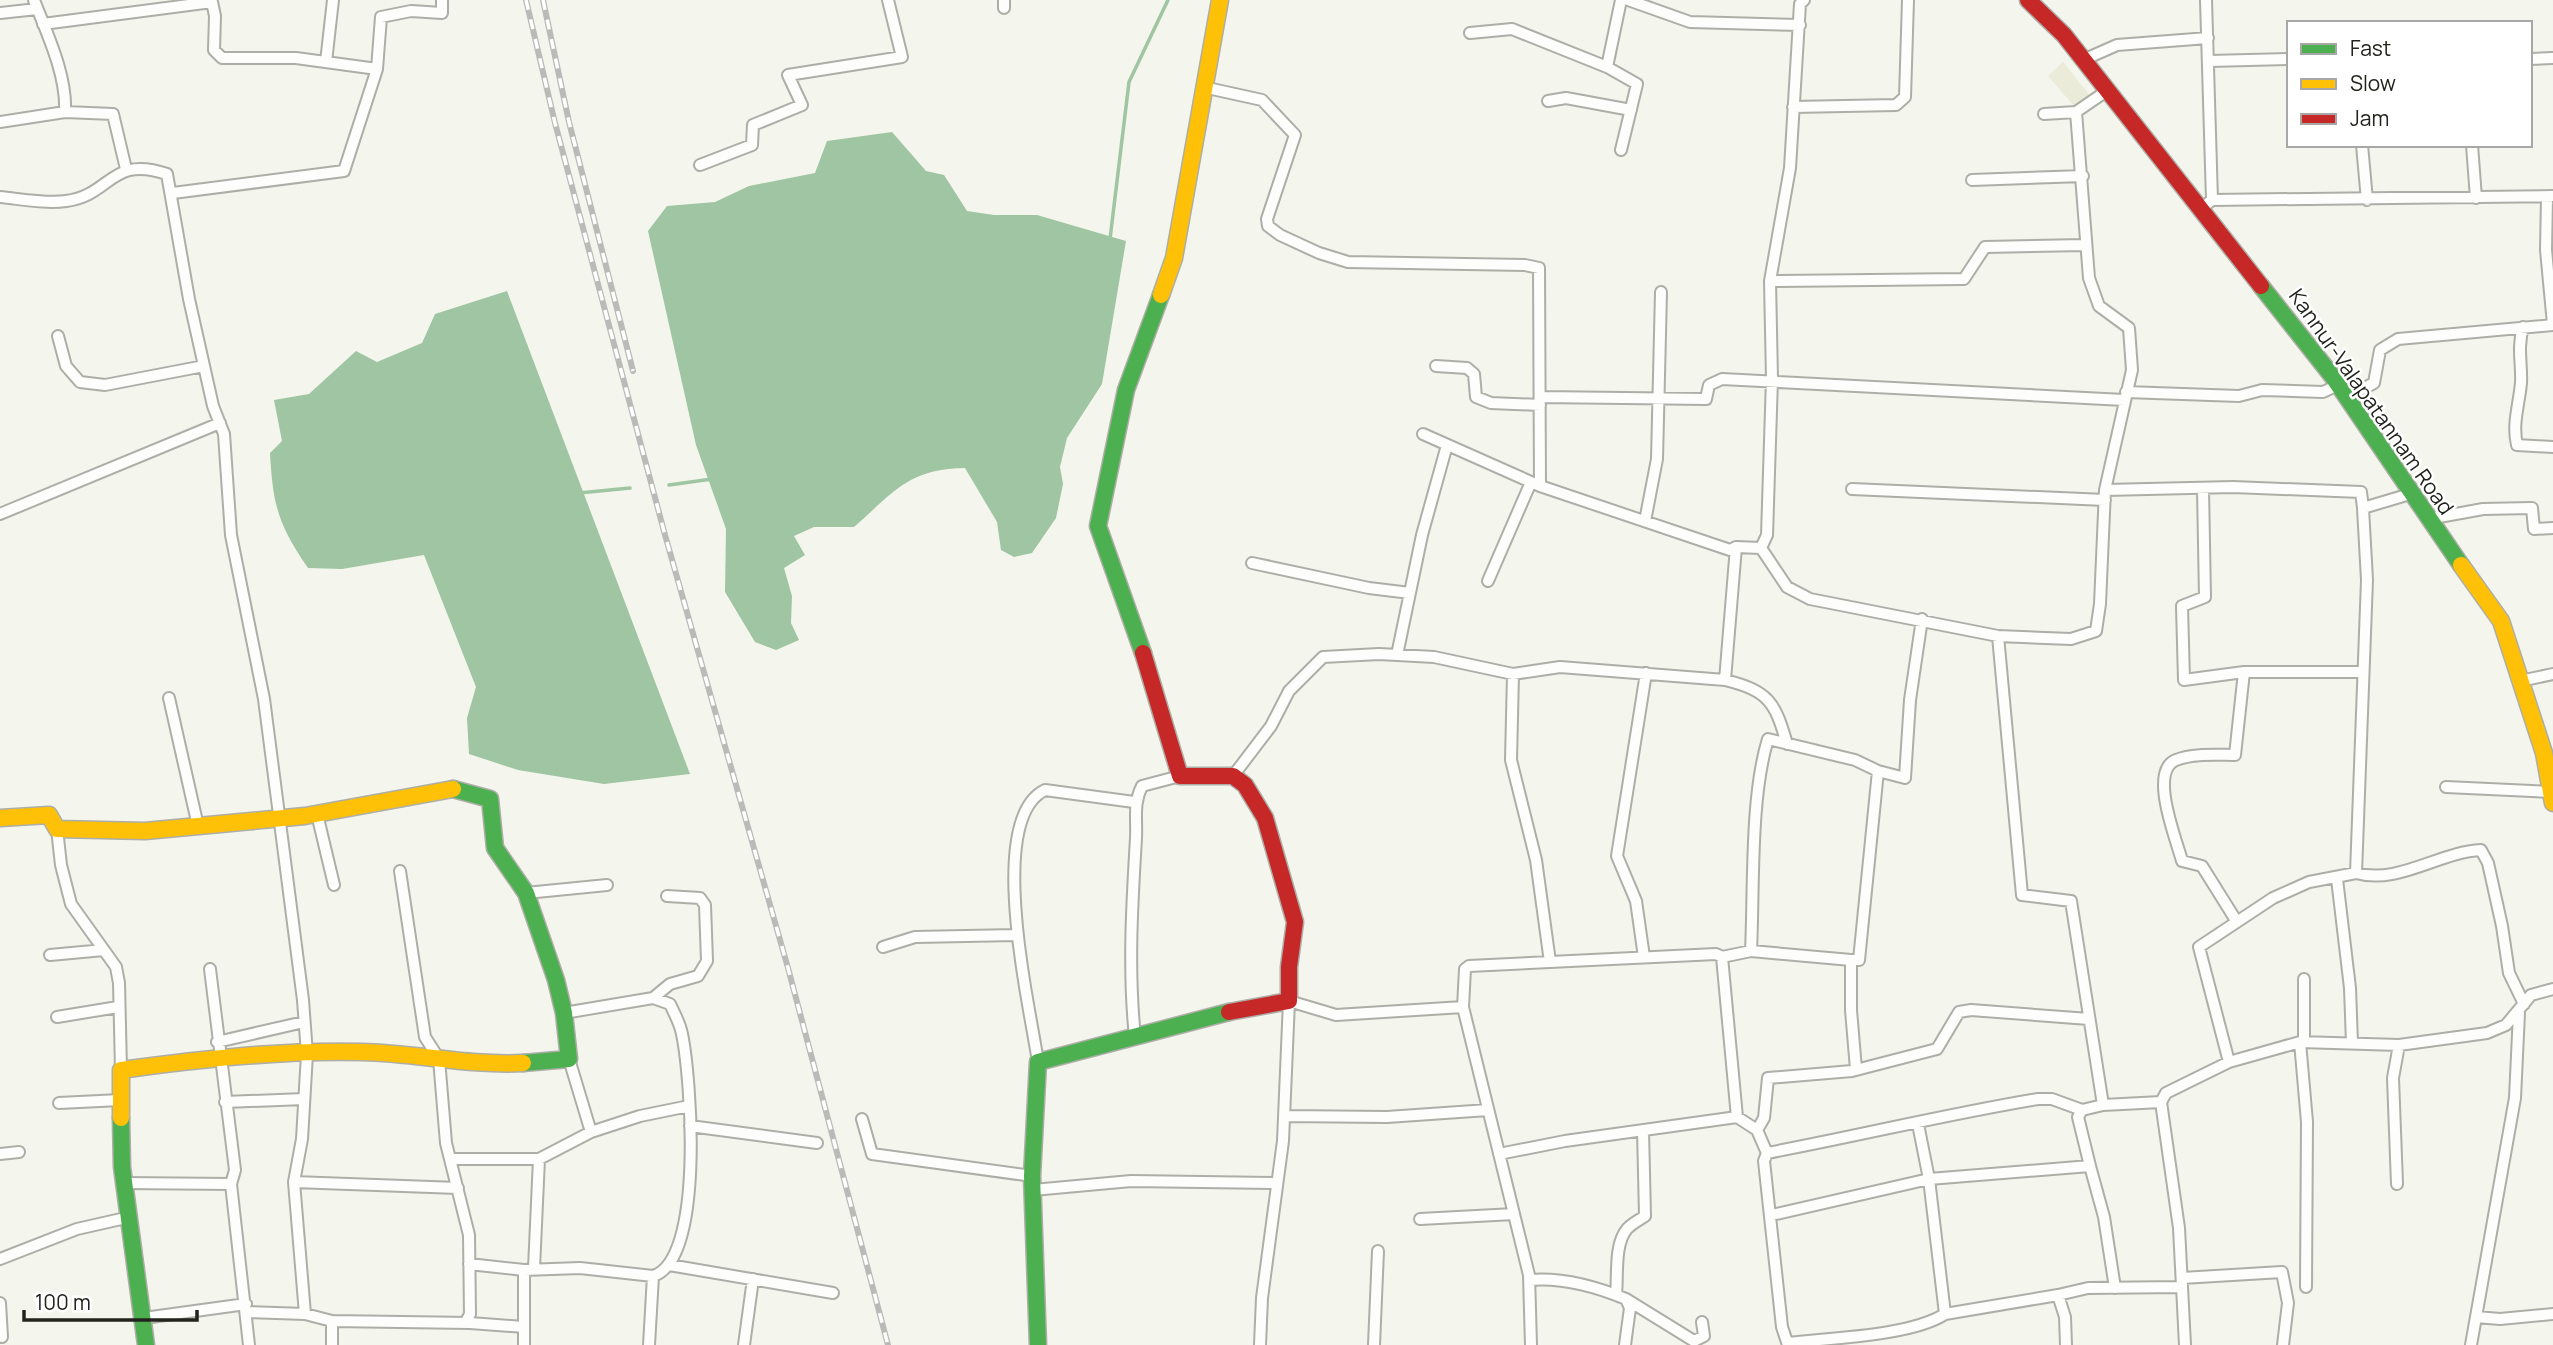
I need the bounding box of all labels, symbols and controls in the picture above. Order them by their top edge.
legend [2287,21,2532,147]
text: Fast [2350,34,2391,62]
text: Slow [2350,69,2396,97]
text: Jam [2350,104,2389,132]
street label: Kannur-Valapatannam Road [2283,283,2461,520]
scale bar [24,1278,198,1322]
text: 100 m [35,1288,91,1316]

